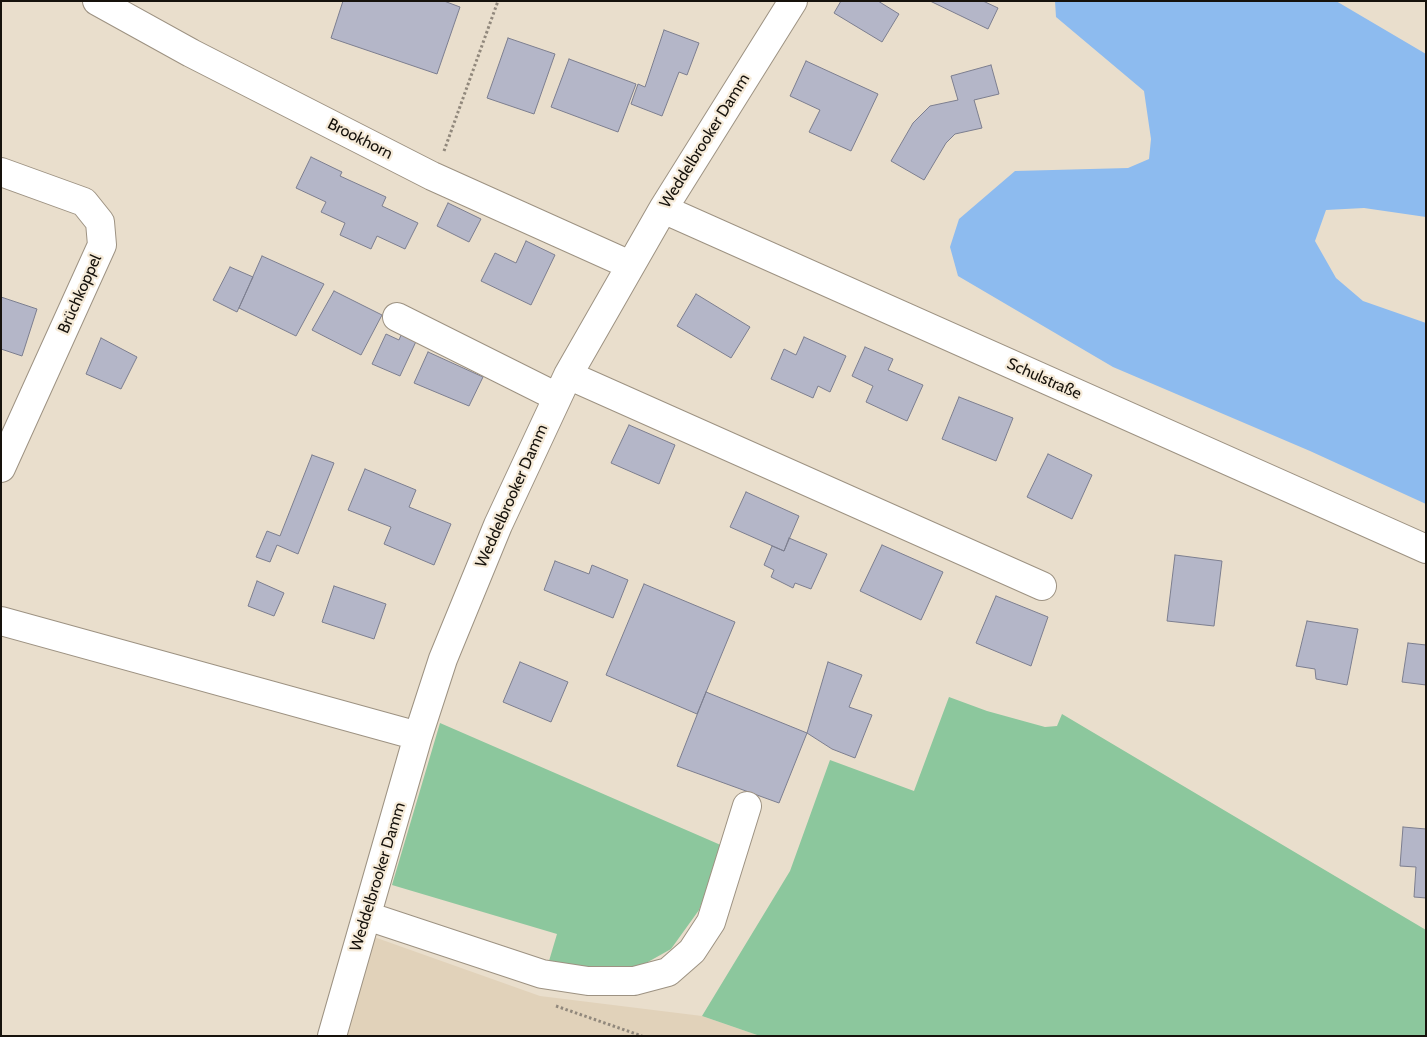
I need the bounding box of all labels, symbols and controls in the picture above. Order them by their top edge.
street label: Weddelbrooker Damm [656,70,754,212]
street label: Brookhorn [324,114,396,164]
street label: Brüchkoppel [54,252,106,336]
street label: Schulstraße [1004,354,1084,404]
street label: Weddelbrooker Damm [472,421,552,571]
street label: Weddelbrooker Damm [346,800,410,954]

